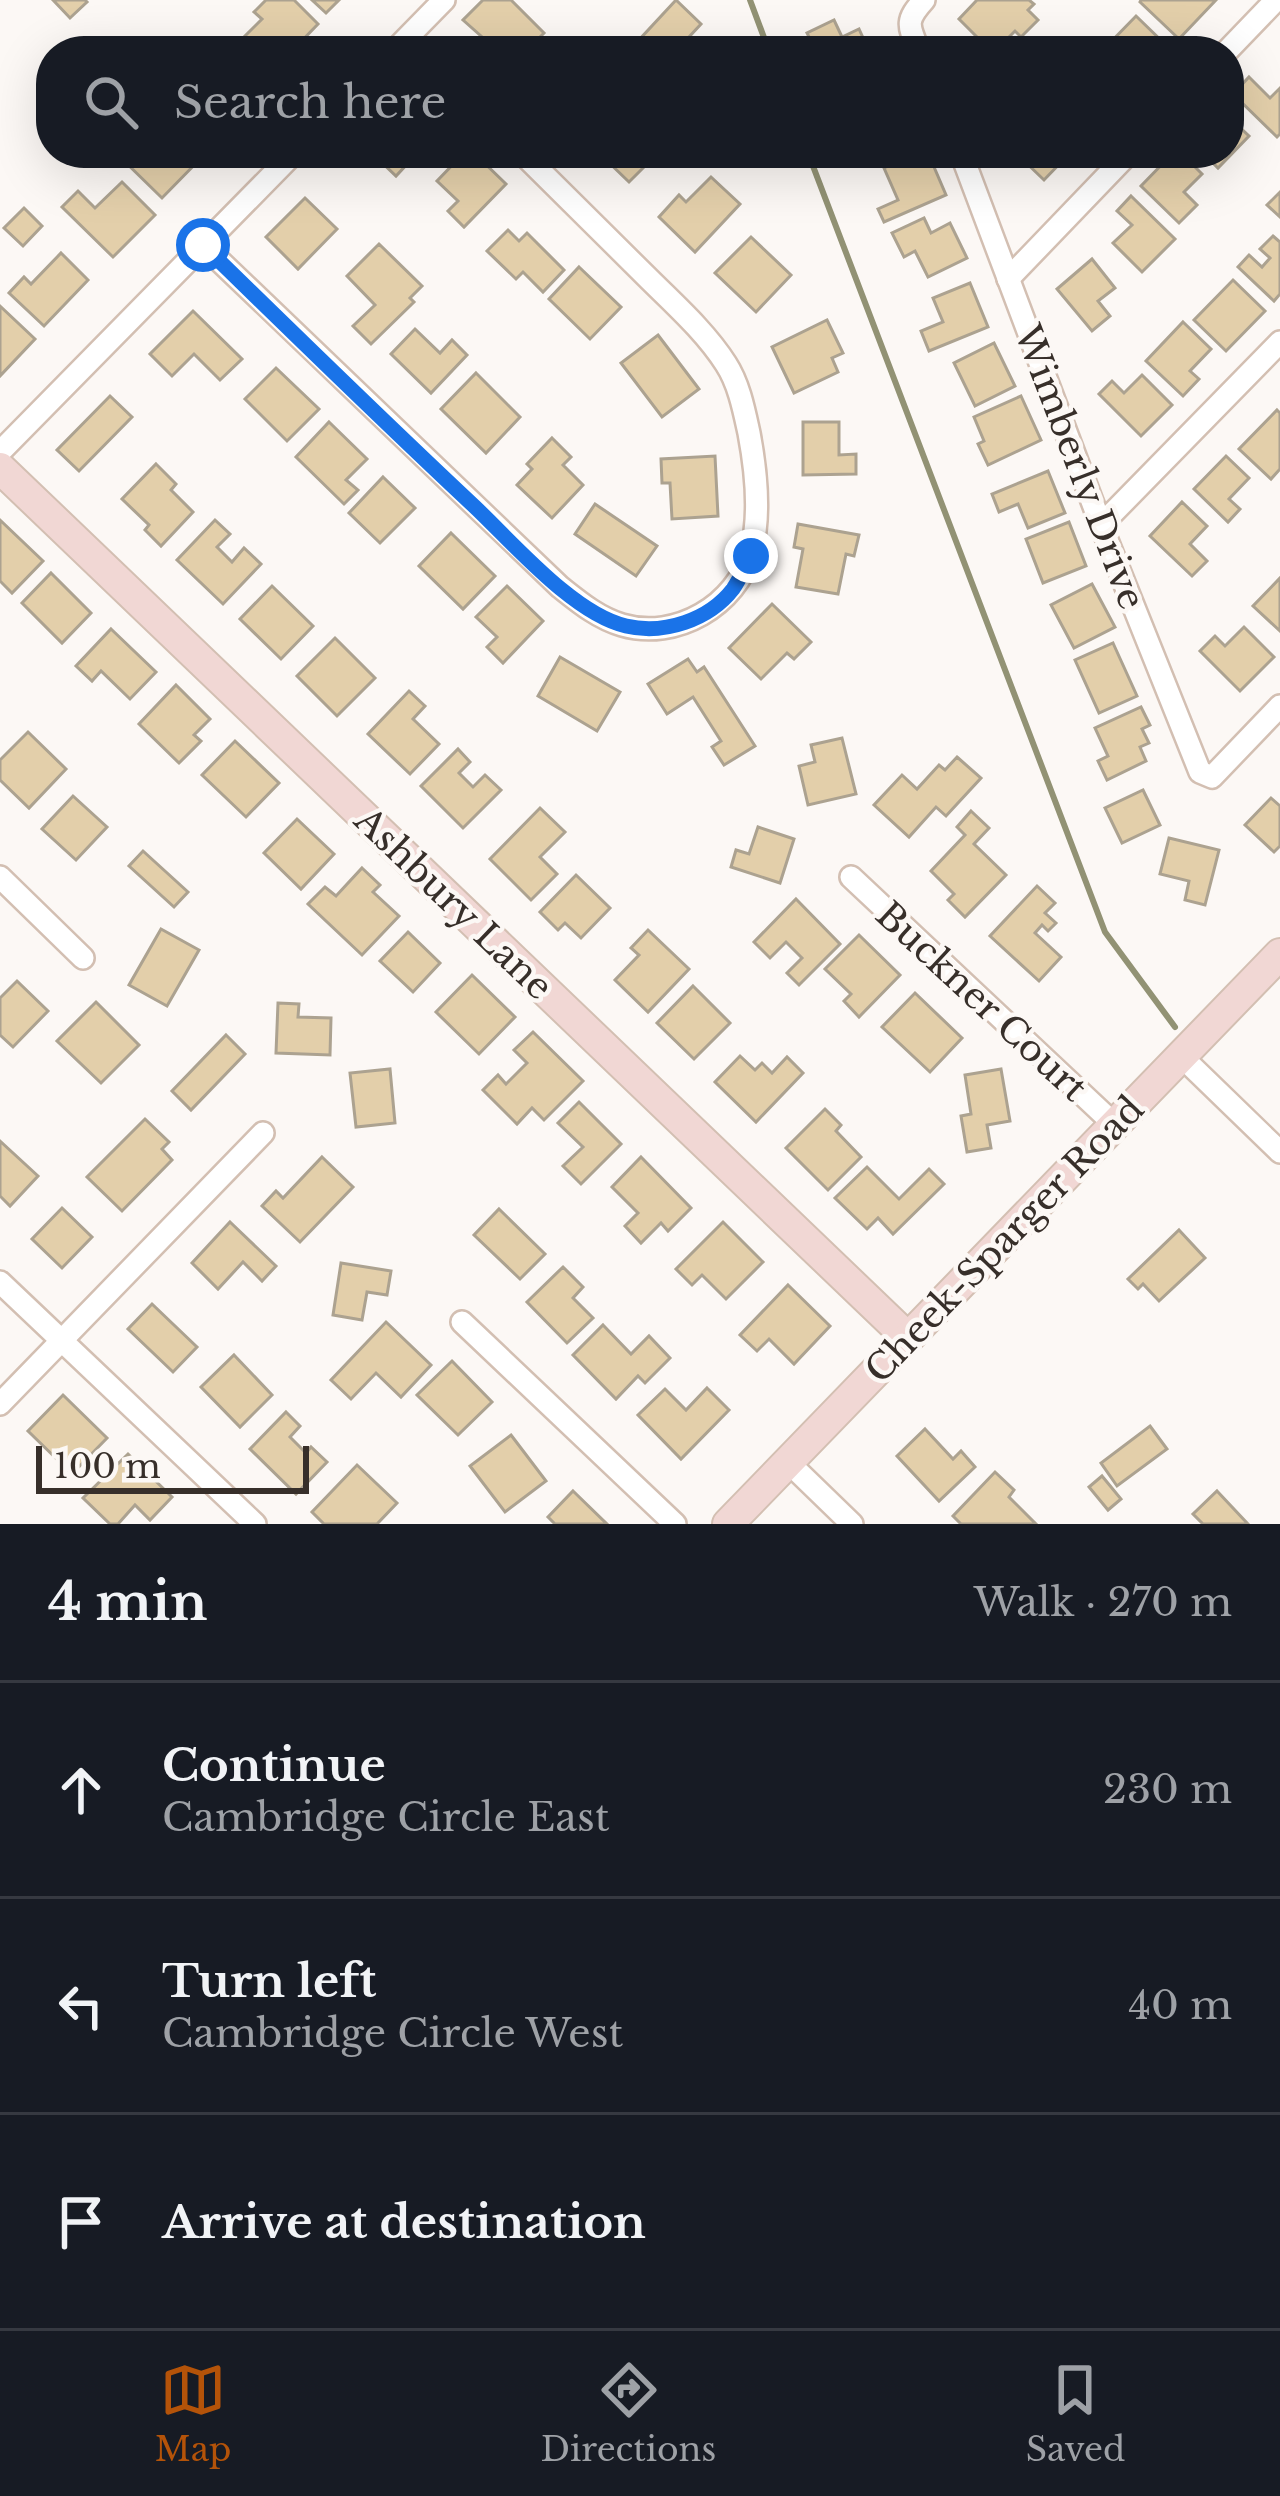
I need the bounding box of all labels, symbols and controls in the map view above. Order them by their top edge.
search box [36,36,1244,168]
icon: search [78,69,144,135]
text: Search here [174,74,446,130]
route start [176,218,230,272]
street label: Wimberly Drive [1004,318,1154,616]
route end [724,529,778,583]
street label: Ashbury Lane [345,797,562,1009]
street label: Buckner Court [867,892,1097,1111]
street label: Cheek-Sparger Road [856,1087,1153,1392]
scale bar [36,1440,309,1493]
text: 100 m [54,1446,161,1487]
text: 4 min [48,1571,207,1634]
text: Walk · 270 m [974,1578,1232,1627]
text: Continue [162,1737,386,1793]
icon: ahead [48,1757,114,1823]
text: 230 m [1103,1765,1232,1814]
text: Cambridge Circle East [162,1793,609,1842]
text: Turn left [162,1953,376,2009]
icon: left [48,1973,114,2039]
text: 40 m [1128,1981,1232,2030]
text: Cambridge Circle West [162,2009,623,2058]
icon: arrive [48,2189,114,2255]
text: Arrive at destination [162,2194,646,2250]
tab: Map [155,2357,231,2470]
tab: Directions [541,2357,716,2470]
tab: Saved [1026,2357,1125,2470]

